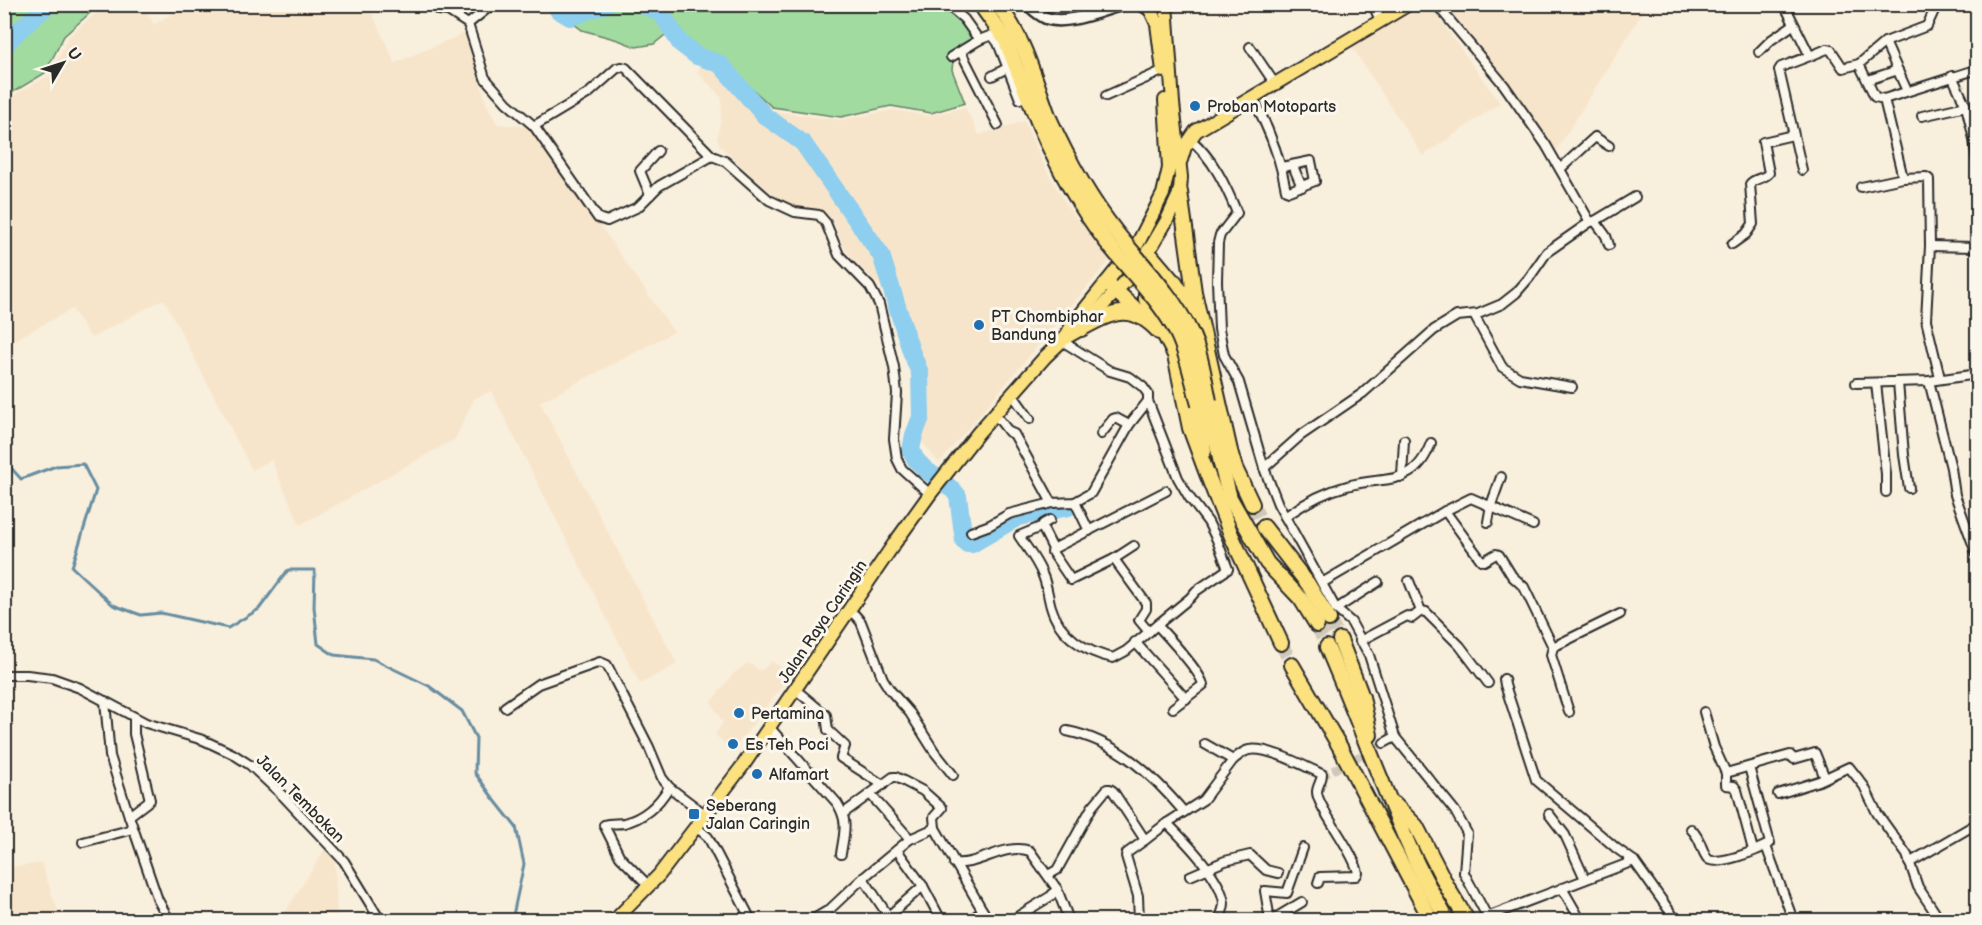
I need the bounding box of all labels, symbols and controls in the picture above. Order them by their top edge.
north arrow [33,33,93,93]
text: U [63,44,84,65]
place label: Proban Motoparts [1207,98,1336,117]
marker: Proban Motoparts [1188,99,1202,113]
place label: PT Chombiphar Bandung [991,308,1104,345]
marker: PT Chombiphar Bandung [972,318,986,332]
street label: Jalan Raya Caringin [775,557,872,687]
place label: Pertamina [751,705,824,724]
marker: Pertamina [732,706,746,720]
place label: Es Teh Poci [745,736,829,755]
marker: Es Teh Poci [726,737,740,751]
street label: Jalan Tembokan [252,751,348,847]
place label: Alfamart [769,766,829,785]
marker: Alfamart [750,767,764,781]
place label: Seberang Jalan Caringin [706,797,810,834]
marker: Seberang Jalan Caringin [687,807,701,821]

